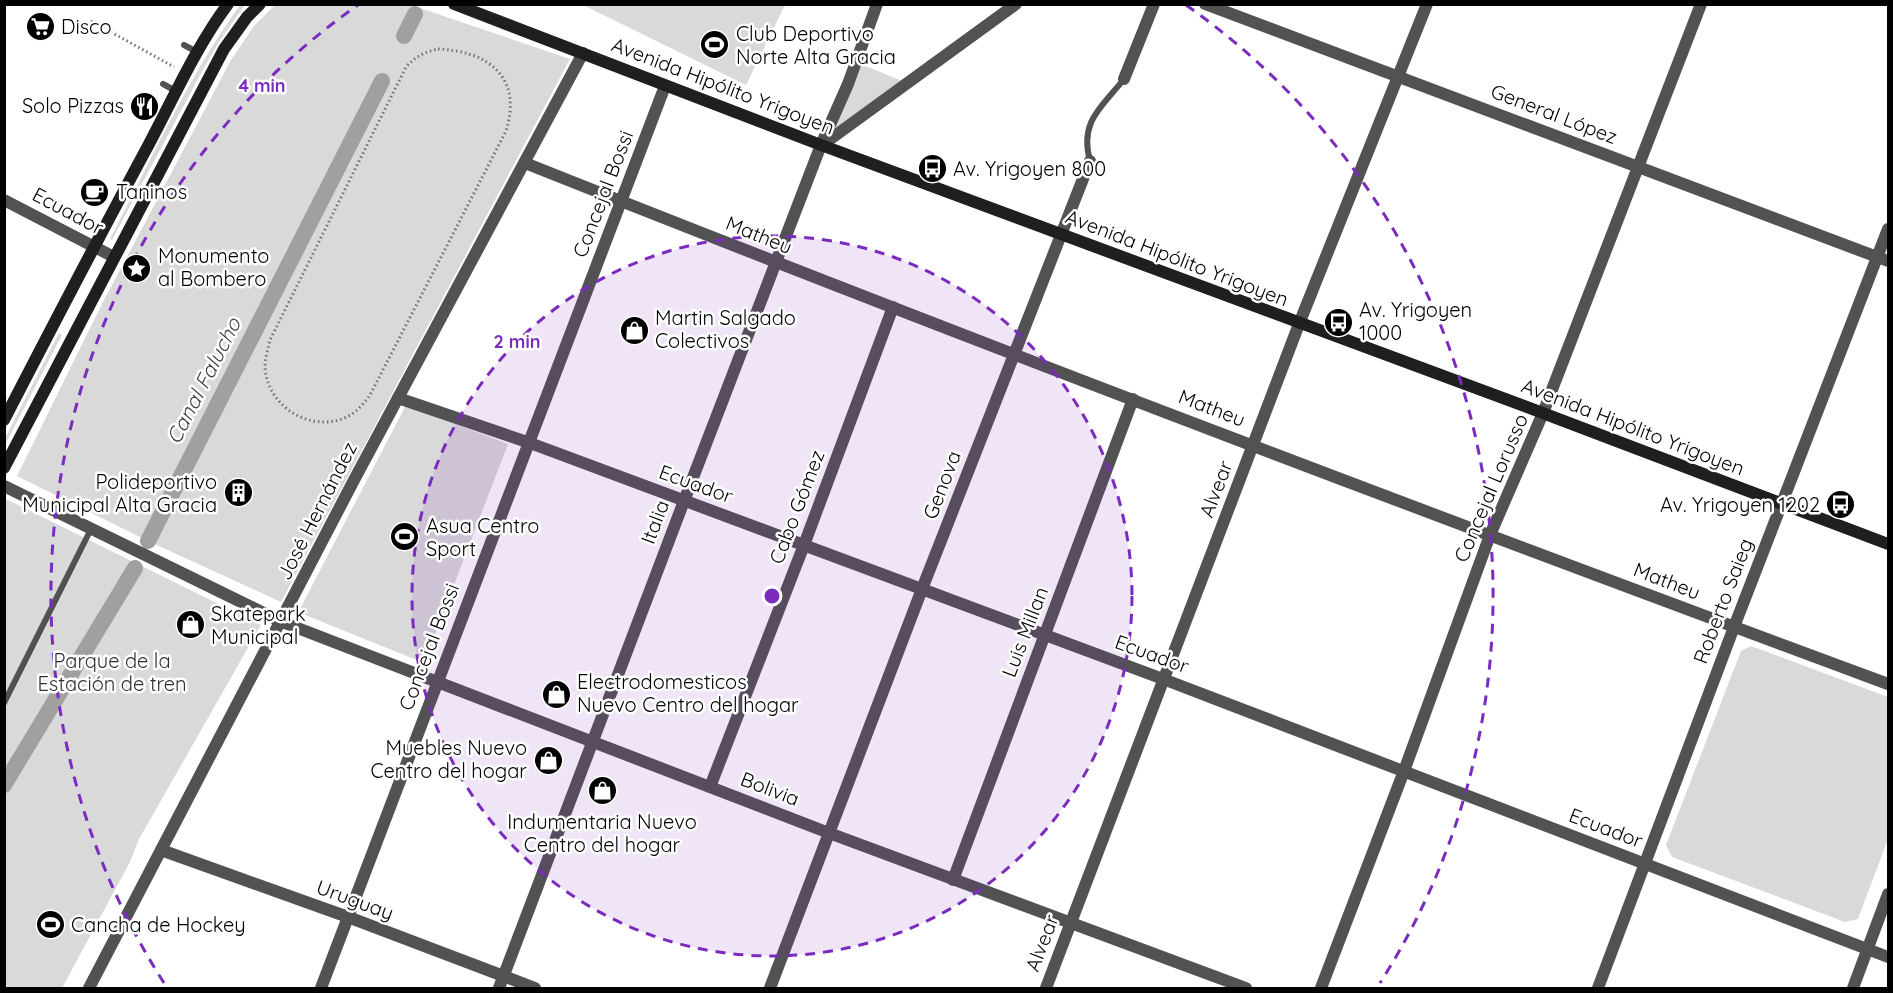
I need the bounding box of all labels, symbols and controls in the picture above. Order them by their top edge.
supermarket icon: Disco [24,11,56,43]
place label: Disco [61,14,111,39]
place label: Club Deportivo Norte Alta Gracia [736,21,896,69]
sports icon: Club Deportivo Norte Alta Gracia [699,29,731,61]
street label: Avenida Hipólito Yrigoyen [608,31,838,140]
text: 4 min [238,74,286,97]
street label: General López [1487,78,1621,149]
restaurant icon: Solo Pizzas [129,90,161,122]
place label: Solo Pizzas [22,93,124,118]
street label: Concejal Bossi [567,127,638,261]
bus stop icon: Av. Yrigoyen 800 [916,153,948,185]
place label: Av. Yrigoyen 800 [953,156,1106,181]
cafe icon: Taninos [79,176,111,208]
place label: Taninos [116,179,187,204]
street label: Ecuador [28,181,108,240]
street label: Avenida Hipólito Yrigoyen [1062,203,1292,312]
street label: Matheu [722,210,796,259]
place label: Monumento al Bombero [158,243,269,291]
place icon: Monumento al Bombero [121,252,153,284]
place label: Av. Yrigoyen 1000 [1359,297,1472,345]
place label: Martin Salgado Colectivos [655,305,796,353]
bus stop icon: Av. Yrigoyen 1000 [1322,306,1354,338]
water label: Canal Falucho [160,312,247,448]
shop icon: Martin Salgado Colectivos [618,314,650,346]
text: 2 min [494,330,540,353]
street label: Avenida Hipólito Yrigoyen [1518,372,1748,481]
street label: Matheu [1175,383,1249,432]
street label: Concejal Lorusso [1448,410,1533,566]
street label: José Hernández [271,438,362,584]
street label: Cabo Gómez [763,446,830,567]
street label: Genova [917,447,966,523]
street label: Alvear [1193,457,1238,521]
street label: Ecuador [656,459,737,509]
place label: Polideportivo Municipal Alta Gracia [22,469,217,517]
building icon: Polideportivo Municipal Alta Gracia [222,477,254,509]
bus stop icon: Av. Yrigoyen 1202 [1825,489,1857,521]
place label: Av. Yrigoyen 1202 [1660,492,1820,517]
street label: Italia [635,496,674,547]
place label: Asua Centro Sport [426,513,539,561]
sports icon: Asua Centro Sport [389,521,421,553]
street label: Roberto Saieg [1687,535,1758,667]
street label: Matheu [1630,556,1704,605]
street label: Concejal Bossi [393,580,464,714]
street label: Luis Millan [996,583,1053,681]
centre of rings [762,586,782,606]
place label: Skatepark Municipal [211,601,306,649]
shop icon: Skatepark Municipal [174,609,206,641]
street label: Ecuador [1112,629,1193,679]
park label: Parque de la Estación de tren [37,648,187,696]
place label: Electrodomesticos Nuevo Centro del hogar [577,669,799,717]
shop icon: Electrodomesticos Nuevo Centro del hogar [540,678,572,710]
place label: Muebles Nuevo Centro del hogar [370,735,527,783]
shop icon: Muebles Nuevo Centro del hogar [532,744,564,776]
street label: Bolivia [737,766,803,811]
shop icon: Indumentaria Nuevo Centro del hogar [586,775,618,807]
street label: Ecuador [1566,802,1647,853]
place label: Indumentaria Nuevo Centro del hogar [507,809,697,857]
street label: Uruguay [313,874,397,925]
sports icon: Cancha de Hockey [34,909,66,941]
street label: Alvear [1019,911,1064,975]
place label: Cancha de Hockey [71,912,246,937]

